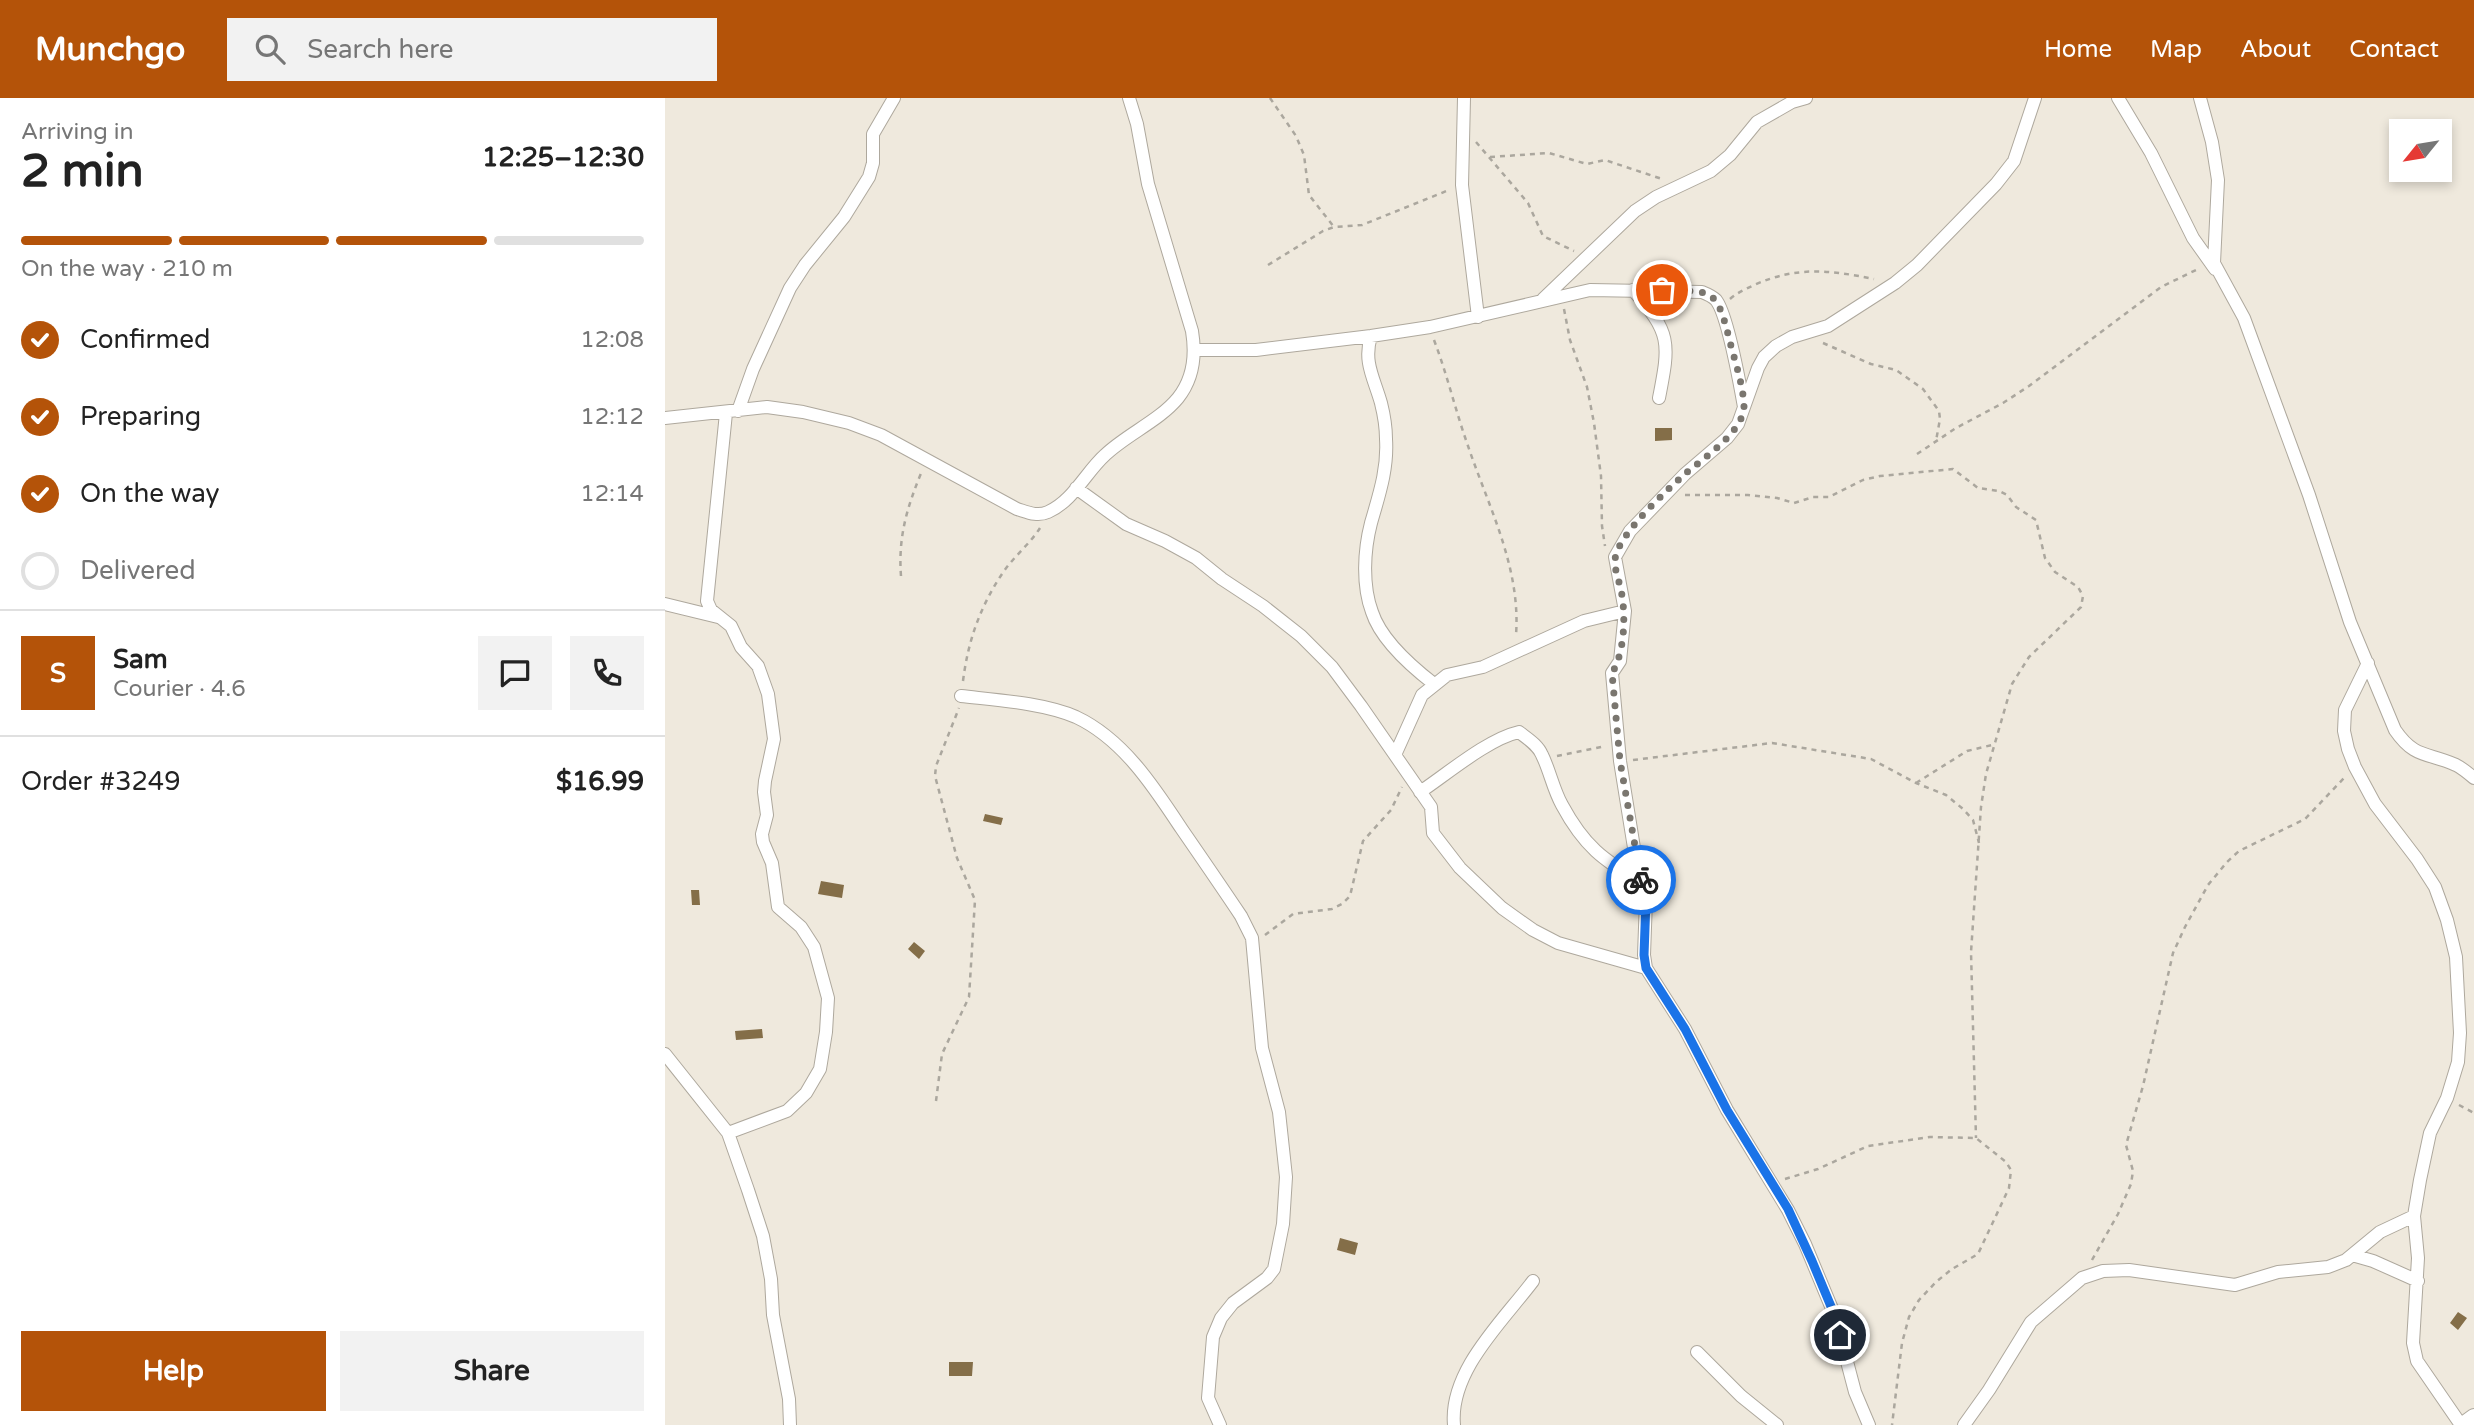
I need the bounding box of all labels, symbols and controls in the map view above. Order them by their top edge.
search box [227,18,717,81]
text: Munchgo [35,30,185,69]
icon: search [251,30,289,68]
text: Search here [307,34,453,65]
text: Home [2044,35,2112,64]
text: Map [2150,35,2202,64]
text: About [2240,35,2311,64]
text: Contact [2349,35,2439,64]
text: Arriving in [21,118,134,146]
north arrow [2389,119,2452,182]
map controls [2389,119,2452,182]
text: 12:25–12:30 [482,142,644,173]
text: 2 min [21,144,144,199]
text: On the way · 210 m [21,255,233,283]
pin [1632,260,1692,320]
icon: bag [1643,271,1681,309]
icon: check [21,321,59,359]
text: Confirmed [80,324,210,355]
text: 12:08 [580,326,644,354]
icon: check [21,398,59,436]
text: Preparing [80,401,201,432]
text: 12:12 [580,403,644,431]
icon: check [21,475,59,513]
text: On the way [80,478,220,509]
text: 12:14 [580,480,644,508]
text: Delivered [80,555,196,586]
button: chat [478,636,552,710]
button: phone [570,636,644,710]
text: Sam [113,644,168,675]
text: S [50,658,66,689]
text: Courier · 4.6 [113,675,246,703]
text: Order #3249 [21,766,181,797]
text: $16.99 [556,766,644,797]
courier [1606,845,1676,915]
icon: bike [1622,861,1660,899]
pin [1810,1305,1870,1365]
icon: home [1821,1316,1859,1354]
button: Help [21,1331,326,1411]
button: Share [340,1331,644,1411]

